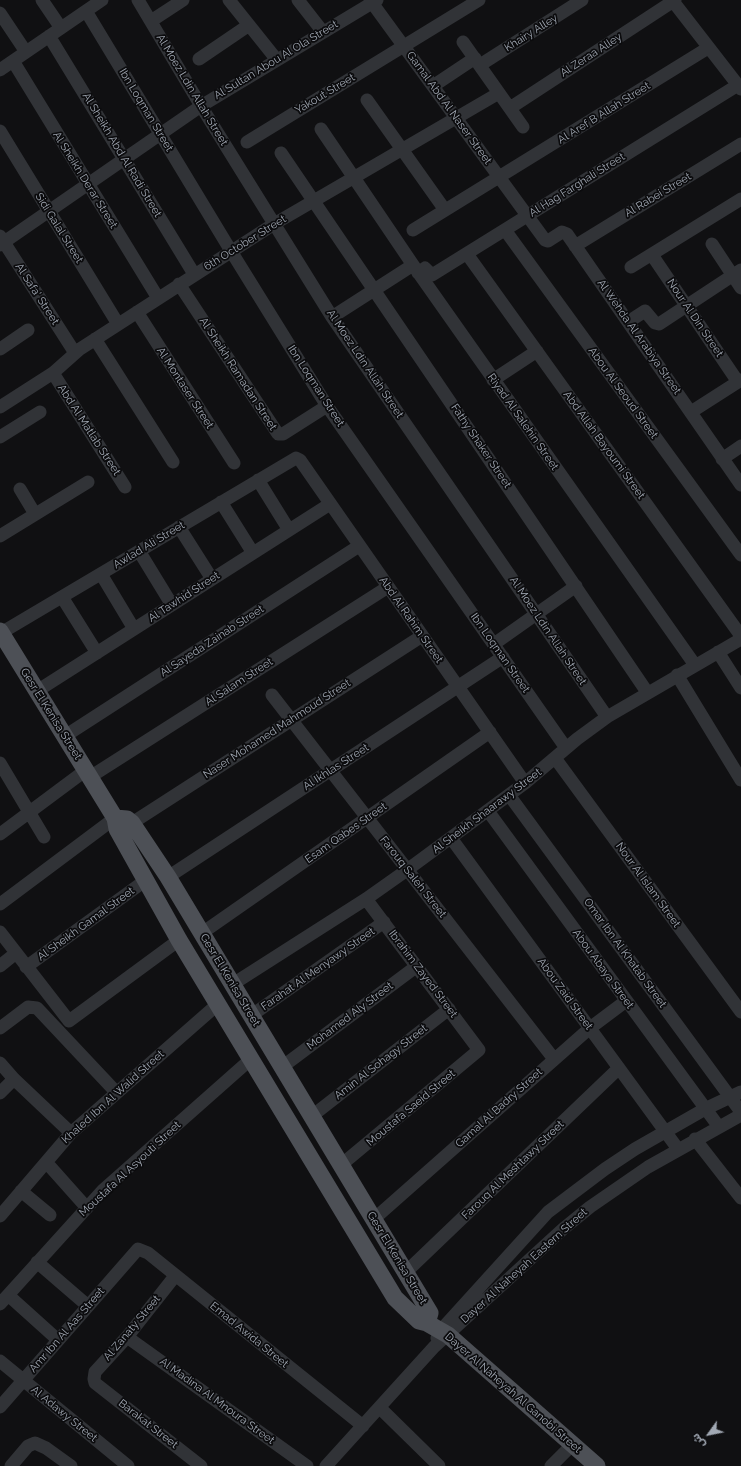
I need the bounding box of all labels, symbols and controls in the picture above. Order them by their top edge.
street label: Khairy Alley [502,11,560,55]
street label: Al Sultan Abou Al Ola Street [212,18,340,102]
street label: Al Zeraa Alley [558,30,624,80]
street label: Al Moez Ldin Allah Street [153,32,231,148]
street label: Gamal Abd Al Naser Street [404,49,494,167]
street label: Ibn Loqman Street [116,66,176,154]
street label: Yakout Street [293,71,357,117]
street label: Al Aref B Allah Street [555,79,653,147]
street label: Al Sheikh Abd Al Radi Street [80,90,164,220]
street label: Al Sheikh Derar Street [50,129,120,231]
street label: Al Hag Farghali Street [527,150,627,220]
street label: Al Rabei Street [622,170,694,220]
street label: Sidi Galal Street [32,190,86,266]
street label: 6th October Street [201,212,289,274]
street label: Al Safa' Street [12,261,62,327]
street label: Nour Al Din Street [664,276,726,360]
street label: Al Wehda Al Arabiya Street [594,277,684,397]
street label: Al Moez Ldin Allah Street [324,307,406,421]
street label: Al Sheikh Ramadan Street [197,315,279,433]
street label: Ibn Loqman Street [285,343,347,429]
street label: Al Montaser Street [154,345,216,431]
street label: Abou Al Seoud Street [585,345,661,441]
street label: Riyad Al Salehin Street [485,371,561,473]
street label: Abd Al Matlab Street [55,382,123,478]
street label: Abd Allah Bayoumi Street [560,388,648,502]
street label: Fathy Shaker Street [448,401,514,491]
street label: Awlad Ali Street [111,519,187,571]
street label: Al Tawhid Street [146,569,222,625]
street label: Abd Al Rahim Street [376,574,446,666]
street label: Al Moez Ldin Allah Street [507,574,589,688]
street label: Al Sayeda Zainab Street [158,602,266,680]
street label: Ibn Loqman Street [468,611,532,695]
street label: Al Salam Street [203,655,275,709]
street label: Gesr El Kenisa Street [17,666,85,762]
street label: Naser Mohamed Mahmoud Street [201,676,353,782]
street label: Al Ikhlas Street [301,741,371,793]
street label: Al Sheikh Shaarawy Street [430,766,544,856]
street label: Esam Qabes Street [303,800,389,866]
street label: Farouq Saleh Street [377,834,449,920]
street label: Nour Al Islam Street [613,840,683,930]
street label: Al Sheikh Gamal Street [35,884,137,964]
street label: Omar Ibn Al Khatab Street [581,896,669,1010]
street label: Farahat Al Menyawy Street [259,925,377,1013]
street label: Abou Abaya Street [570,927,636,1011]
street label: Ibrahim Zayed Street [386,928,460,1020]
street label: Gesr El Kenisa Street [197,931,263,1029]
street label: Abou Zaid Street [535,956,595,1032]
street label: Mohamed Aly Street [304,979,396,1053]
street label: Amin Al Sohagy Street [332,1022,430,1102]
street label: Khaled Ibn Al Walid Street [59,1048,167,1146]
street label: Gamal Al Badry Street [453,1066,545,1150]
street label: Moustafa Saeid Street [364,1067,458,1149]
street label: Moustafa Al Asyouti Street [77,1118,183,1220]
street label: Farouq Al Meshtawy Street [459,1118,567,1222]
street label: Dayer Al Naheyah Eastern Street [458,1206,590,1326]
street label: Gesr El Kenisa Street [364,1209,430,1307]
street label: Amr Ibn Al Aas Street [27,1285,107,1375]
street label: Al Zanaty Street [101,1293,163,1363]
street label: Emad Awida Street [207,1299,291,1371]
street label: Dayer Al Naheyah Al Ganobi Street [442,1330,584,1456]
street label: Al Madina Al Mnoura Street [157,1355,277,1447]
street label: Al Adawy Street [28,1383,100,1445]
street label: Barakat Street [116,1397,180,1451]
north arrow [689,1414,729,1454]
text: ش [689,1431,708,1451]

